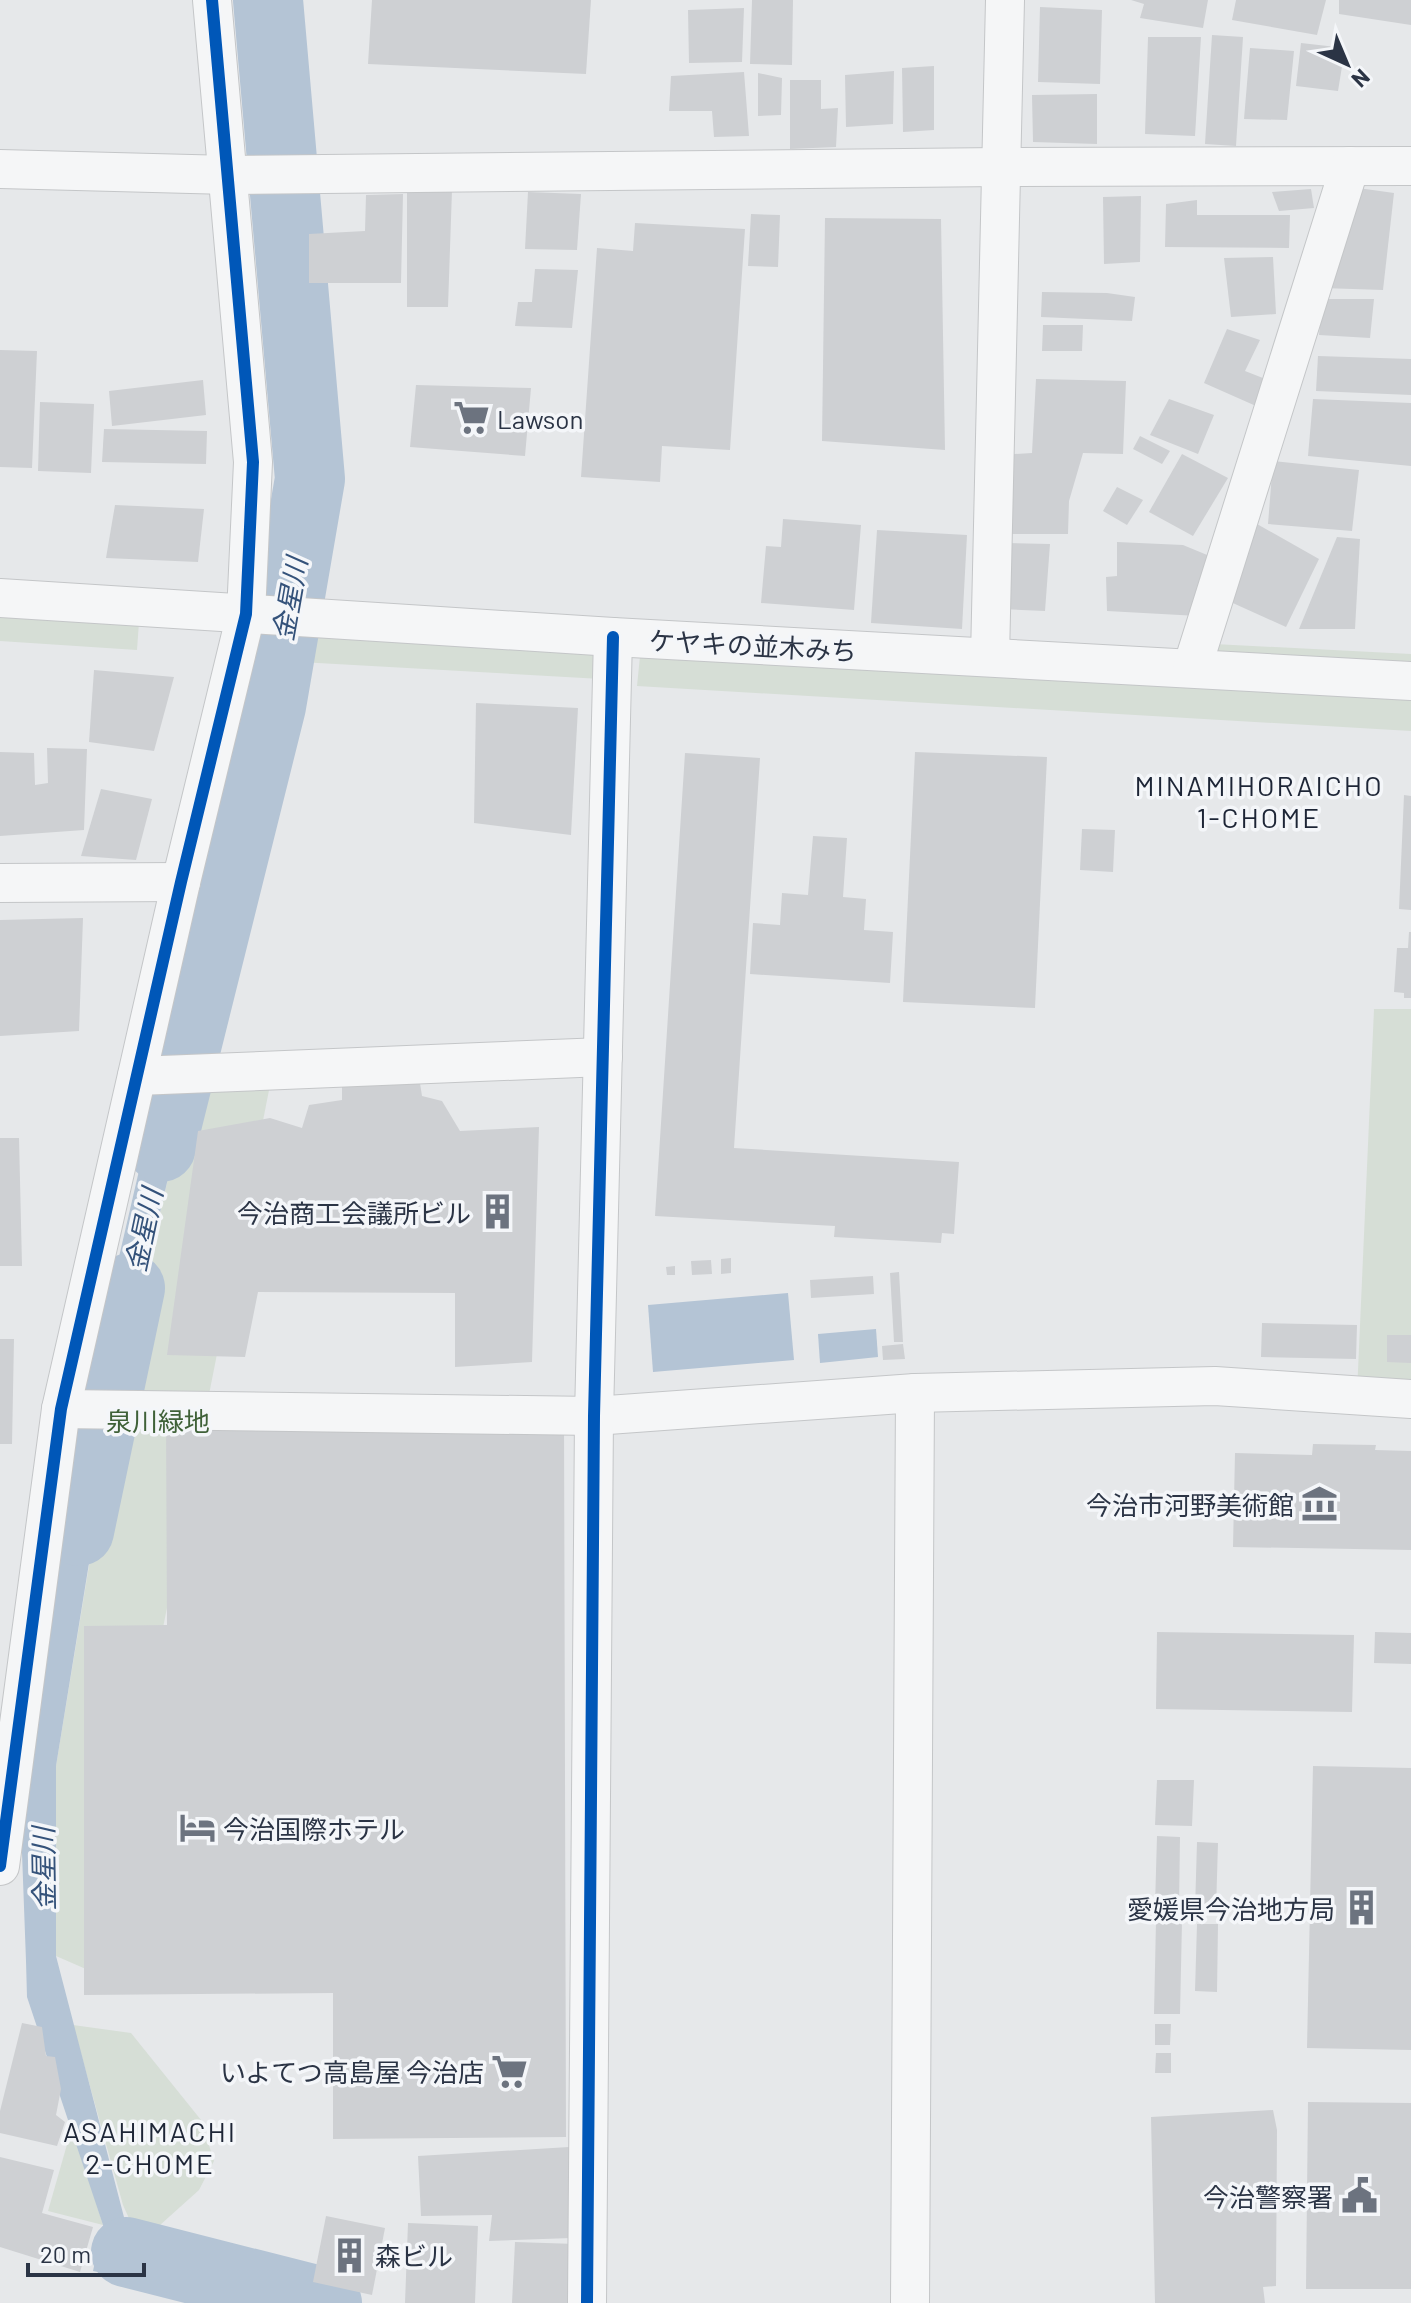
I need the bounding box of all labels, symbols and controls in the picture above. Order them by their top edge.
north arrow [1307,24,1387,104]
text: N [1347,65,1376,94]
supermarket icon: Lawson [452,399,490,437]
place label: Lawson [497,403,584,434]
water label: 金星川 [265,552,314,643]
street label: ケヤキの並木みち [648,624,858,666]
district label: MINAMIHORAICHO 1-CHOME [1134,768,1384,834]
water label: 金星川 [118,1182,169,1275]
building icon: 今治商工会議所ビル [478,1193,516,1231]
place label: 今治商工会議所ビル [237,1197,471,1228]
park label: 泉川緑地 [106,1405,210,1436]
museum icon: 今治市河野美術館 [1301,1485,1339,1523]
place label: 今治市河野美術館 [1086,1489,1294,1520]
hotel icon: 今治国際ホテル [178,1809,216,1847]
place label: 今治国際ホテル [223,1813,405,1844]
water label: 金星川 [25,1824,61,1911]
building icon: 愛媛県今治地方局 [1342,1889,1380,1927]
place label: 愛媛県今治地方局 [1127,1893,1335,1924]
supermarket icon: いよてつ高島屋 今治店 [491,2052,529,2090]
place label: いよてつ高島屋 今治店 [220,2056,484,2087]
district label: ASAHIMACHI 2-CHOME [63,2114,237,2180]
public building icon: 今治警察署 [1340,2177,1378,2215]
place label: 今治警察署 [1203,2181,1333,2212]
scale bar [28,2227,144,2277]
building icon: 森ビル [330,2236,368,2274]
text: 20 m [40,2239,91,2268]
place label: 森ビル [375,2240,453,2271]

